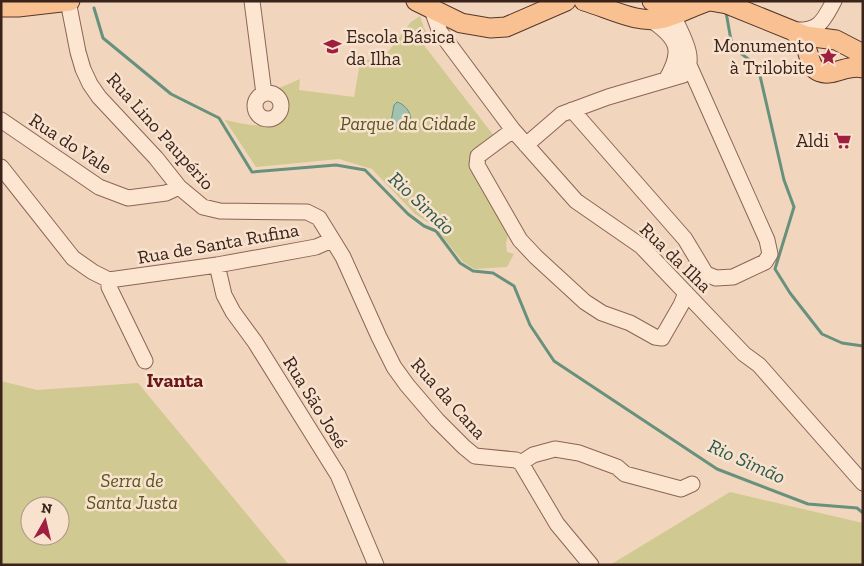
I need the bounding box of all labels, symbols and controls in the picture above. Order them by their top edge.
place label: Escola Básica da Ilha [346,25,455,70]
place label: Monumento à Trilobite [713,34,814,79]
school or university icon: Escola Básica da Ilha [322,37,342,57]
place icon: Monumento à Trilobite [818,46,838,66]
street label: Rua Lino Paupério [102,68,219,195]
street label: Rua do Vale [25,108,116,179]
park label: Parque da Cidade [340,112,476,135]
place label: Aldi [796,129,829,152]
supermarket icon: Aldi [833,130,853,150]
water label: Rio Simão [384,166,460,240]
street label: Rua de Santa Rufina [136,218,301,269]
street label: Rua da Ilha [635,218,716,297]
street label: Rua São José [278,352,353,453]
street label: Rua da Cana [406,353,491,444]
district label: Ivanta [147,368,203,392]
water label: Rio Simão [705,433,789,489]
park label: Serra de Santa Justa [86,469,178,514]
north arrow [20,496,70,546]
text: N [40,499,54,518]

